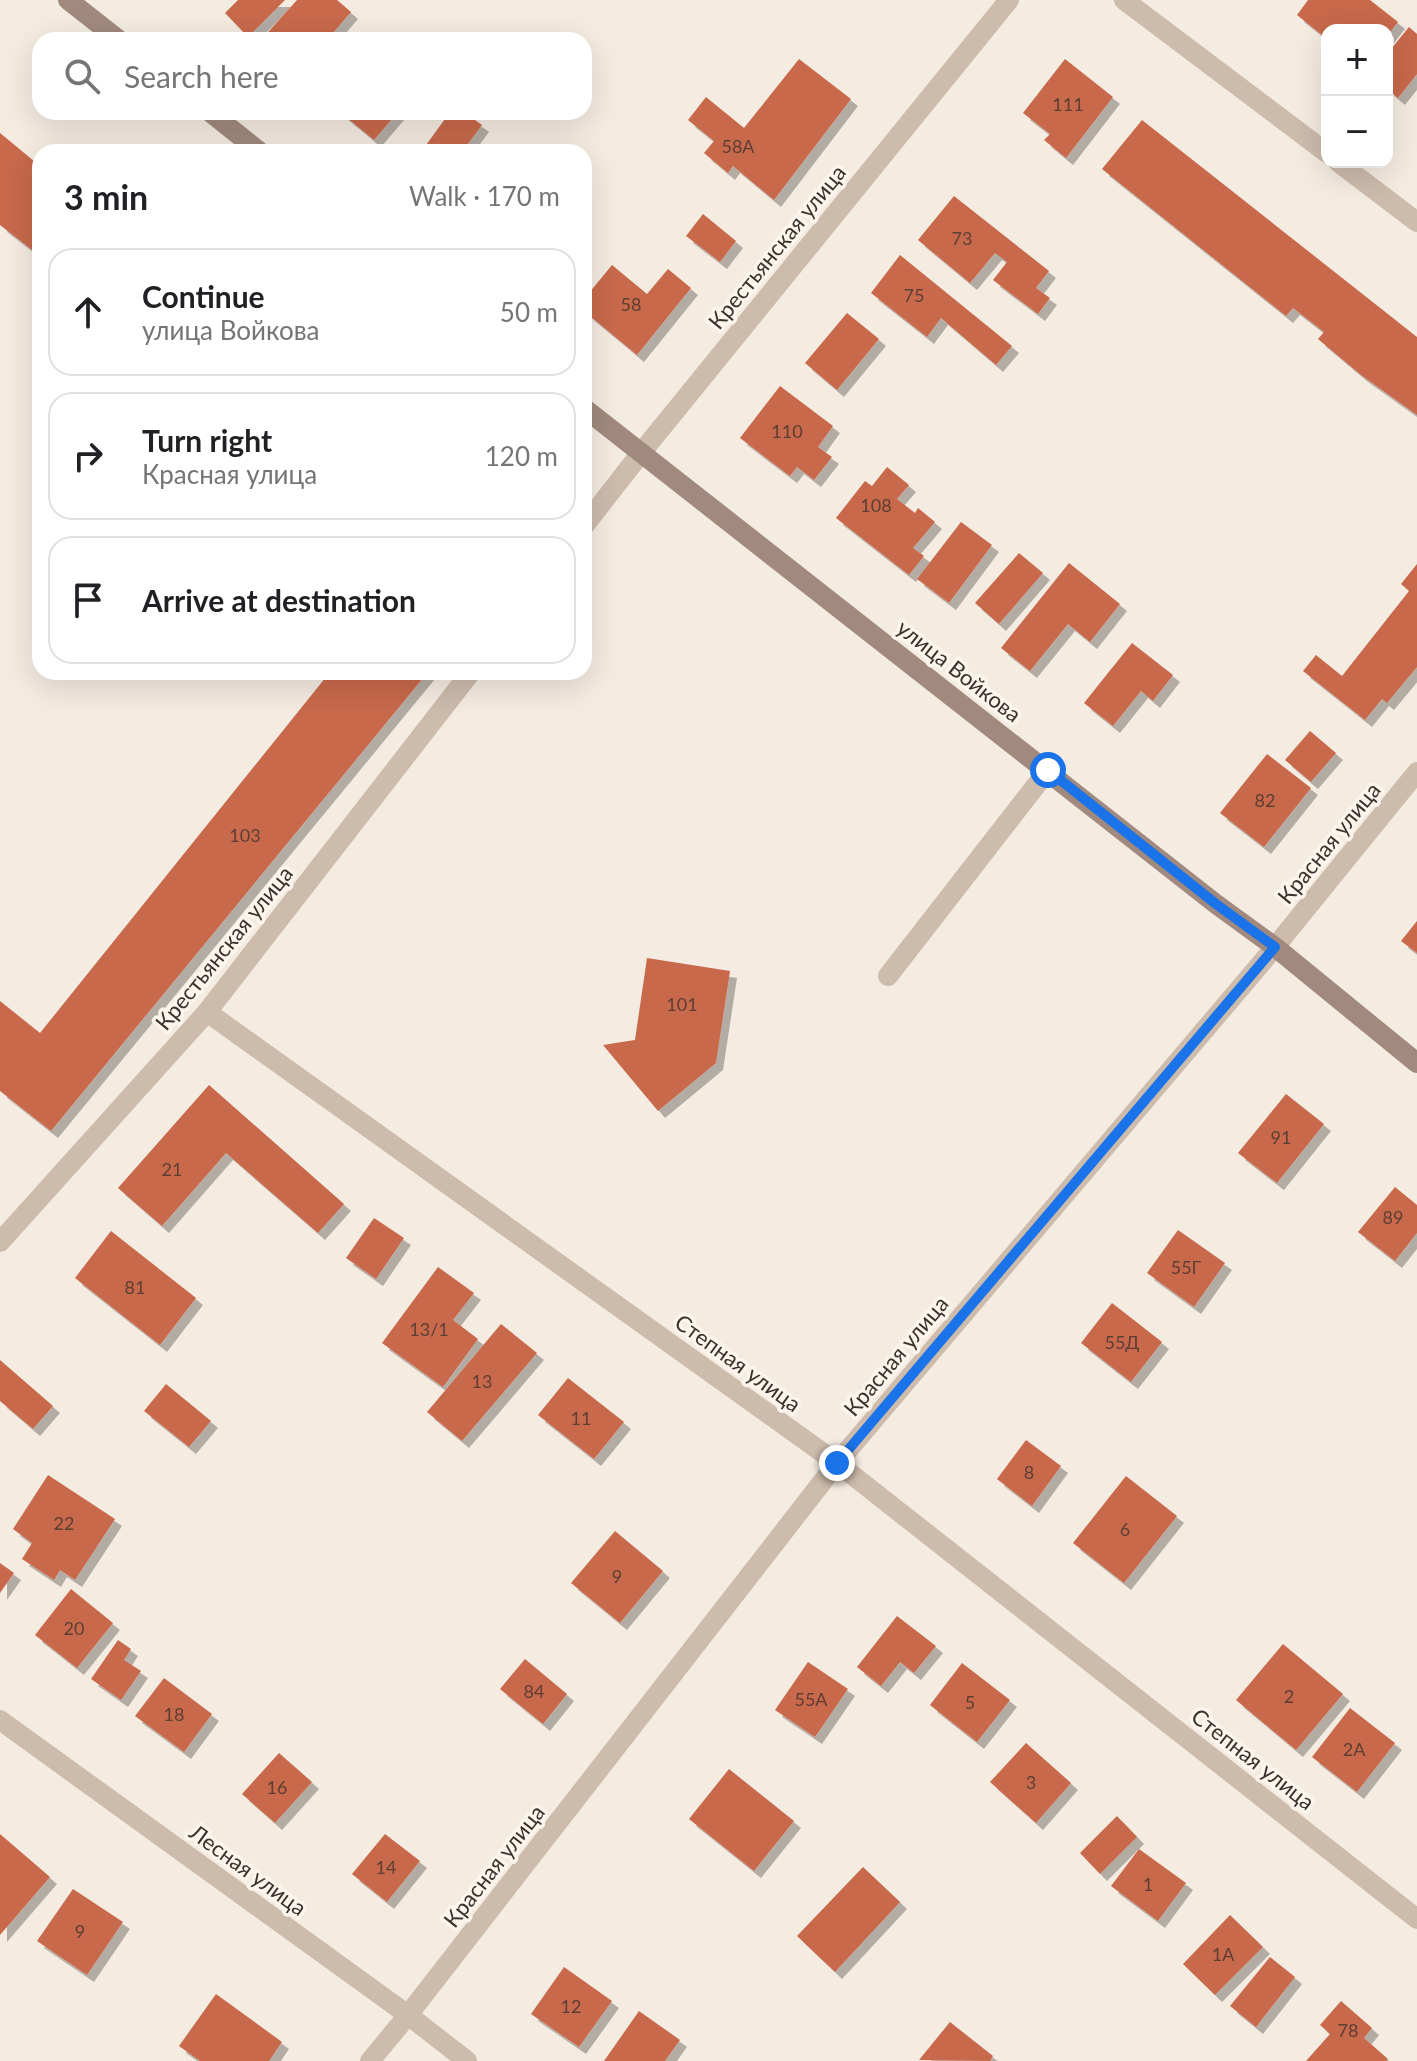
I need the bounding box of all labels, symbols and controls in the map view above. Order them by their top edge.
map controls [1321,24,1393,168]
button: + [1321,24,1393,96]
search box [32,32,592,120]
icon: search [60,54,104,98]
text: Search here [124,58,279,94]
house number: 111 [1052,93,1084,115]
button: − [1321,96,1393,168]
house number: 58А [721,135,755,157]
street label: Крестьянская улица [702,159,851,334]
text: 3 min [64,176,148,217]
text: Walk · 170 m [409,180,560,212]
house number: 73 [952,227,972,249]
text: Continue [142,278,265,314]
house number: 75 [904,284,924,306]
icon: ahead [66,290,110,334]
house number: 58 [621,293,641,315]
text: 50 m [500,296,558,328]
text: улица Войкова [142,314,320,346]
house number: 110 [771,420,803,442]
text: Turn right [142,422,272,458]
icon: right [66,434,110,478]
text: 120 m [485,440,558,472]
text: Красная улица [142,458,317,490]
house number: 108 [860,494,892,516]
icon: arrive [66,578,110,622]
text: Arrive at destination [142,582,416,618]
street label: улица Войкова [892,614,1027,727]
route start [1030,752,1066,788]
street label: Красная улица [1271,777,1386,909]
house number: 82 [1255,789,1275,811]
house number: 103 [229,824,261,846]
street label: Крестьянская улица [149,860,298,1035]
house number: 101 [666,993,698,1015]
house number: 91 [1271,1126,1291,1148]
house number: 21 [162,1158,182,1180]
house number: 89 [1383,1206,1403,1228]
house number: 55Г [1171,1256,1202,1278]
house number: 81 [125,1276,145,1298]
street label: Красная улица [838,1290,954,1421]
street label: Степная улица [670,1308,806,1417]
house number: 13/1 [409,1318,449,1340]
house number: 55Д [1104,1331,1140,1353]
house number: 13 [472,1370,492,1392]
house number: 11 [571,1407,591,1429]
route end [819,1445,855,1481]
house number: 8 [1024,1461,1034,1483]
house number: 22 [54,1512,74,1534]
house number: 6 [1120,1518,1130,1540]
house number: 9 [612,1565,622,1587]
house number: 20 [64,1617,84,1639]
house number: 84 [524,1680,544,1702]
house number: 2 [1284,1685,1294,1707]
house number: 55А [794,1688,828,1710]
house number: 5 [965,1691,975,1713]
street label: Степная улица [1186,1702,1320,1815]
house number: 18 [164,1703,184,1725]
house number: 2А [1343,1738,1366,1760]
house number: 3 [1026,1771,1036,1793]
house number: 16 [267,1776,287,1798]
street label: Красная улица [437,1799,550,1932]
street label: Лесная улица [184,1818,312,1921]
house number: 14 [376,1856,396,1878]
house number: 1 [1143,1873,1153,1895]
house number: 9 [75,1920,85,1942]
house number: 1А [1212,1943,1235,1965]
house number: 12 [561,1995,581,2017]
house number: 78 [1338,2019,1358,2041]

